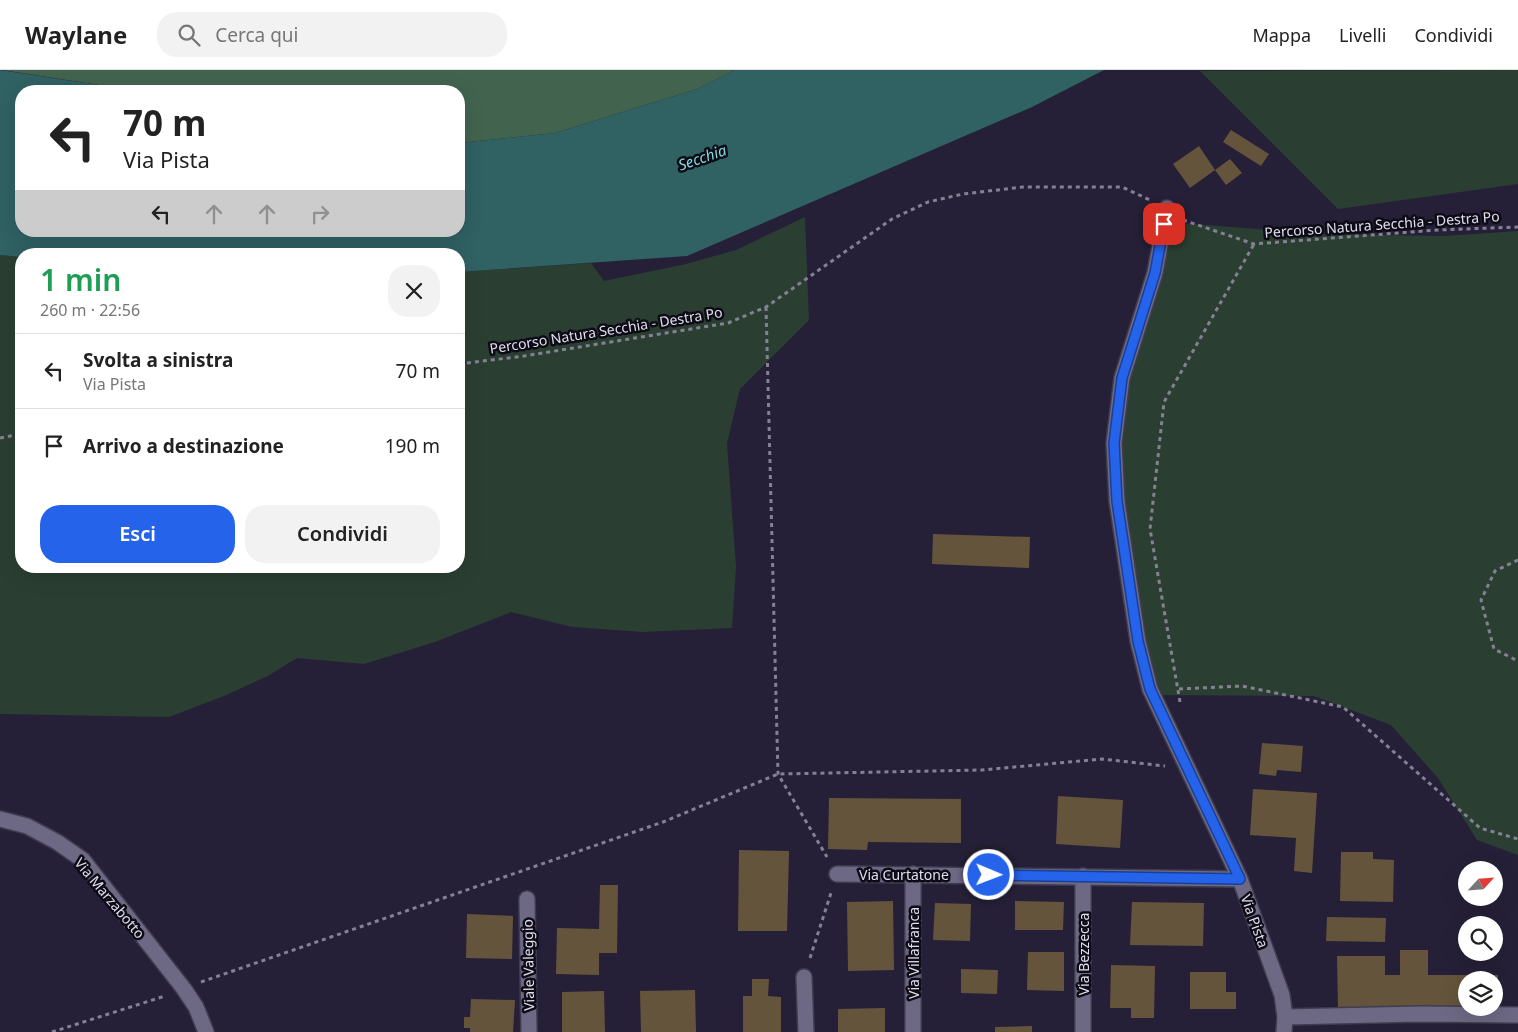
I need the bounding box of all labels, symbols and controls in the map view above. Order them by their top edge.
search box [157,12,507,57]
text: Waylane [25,18,127,51]
icon: search [175,21,203,49]
text: Cerca qui [215,22,299,48]
text: Mappa [1252,23,1311,47]
text: Livelli [1339,23,1386,47]
text: Condividi [1414,23,1493,47]
text: 70 m [123,99,206,146]
icon: left [40,105,105,170]
water label: Secchia [675,139,729,175]
text: Via Pista [123,144,210,174]
icon: left [147,200,175,228]
icon: ahead [200,200,228,228]
icon: ahead [253,200,281,228]
icon: right [306,200,334,228]
pin [1143,203,1185,245]
street label: Percorso Natura Secchia - Destra Po [1264,206,1500,242]
icon: arrive [1150,210,1178,238]
text: 1 min [40,259,121,300]
button: close [388,265,440,317]
text: 260 m · 22:56 [40,299,140,321]
street label: Percorso Natura Secchia - Destra Po [488,302,724,358]
text: Svolta a sinistra [83,347,233,373]
icon: left [40,357,68,385]
text: 70 m [396,358,440,384]
text: Via Pista [83,373,146,395]
icon: arrive [40,432,68,460]
text: Arrivo a destinazione [83,433,284,459]
text: 190 m [385,433,440,459]
button: Esci [40,505,235,563]
button: Condividi [245,505,440,563]
position arrow [962,848,1014,900]
street label: Via Marzabotto [71,854,149,942]
north arrow [1458,861,1502,906]
map controls [1458,861,1503,1016]
street label: Via Curtatone [859,865,949,884]
street label: Via Pista [1237,892,1273,950]
street label: Via Villafranca [904,907,923,999]
street label: Via Bezzecca [1074,913,1093,995]
button: search [1458,916,1503,961]
street label: Viale Valeggio [518,919,538,1011]
button: layers [1458,971,1503,1016]

